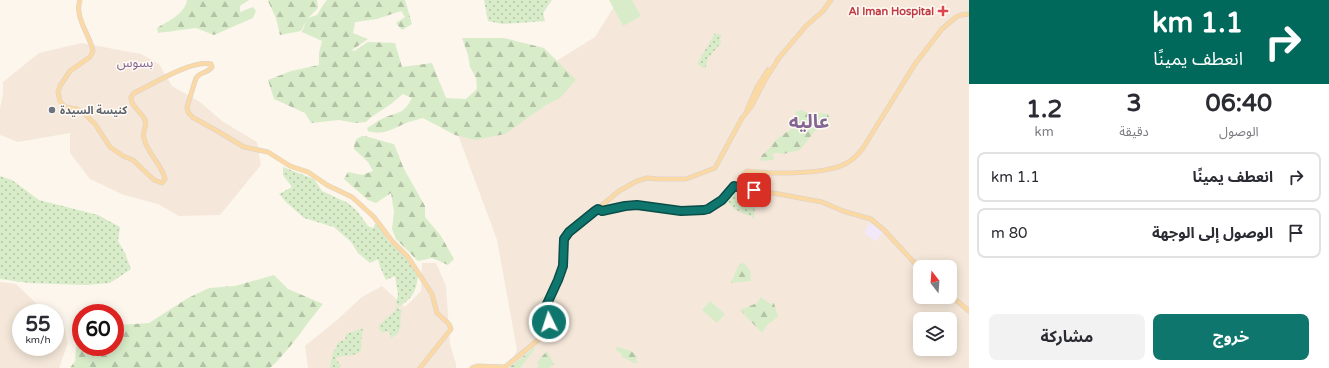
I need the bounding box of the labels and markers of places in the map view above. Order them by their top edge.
place label: Al Iman Hospital [848,5,934,19]
marker: Al Iman Hospital [937,5,949,17]
place label: كنيسة السيدة [60,104,128,117]
marker: كنيسة السيدة [47,105,57,115]
pin [737,173,771,207]

